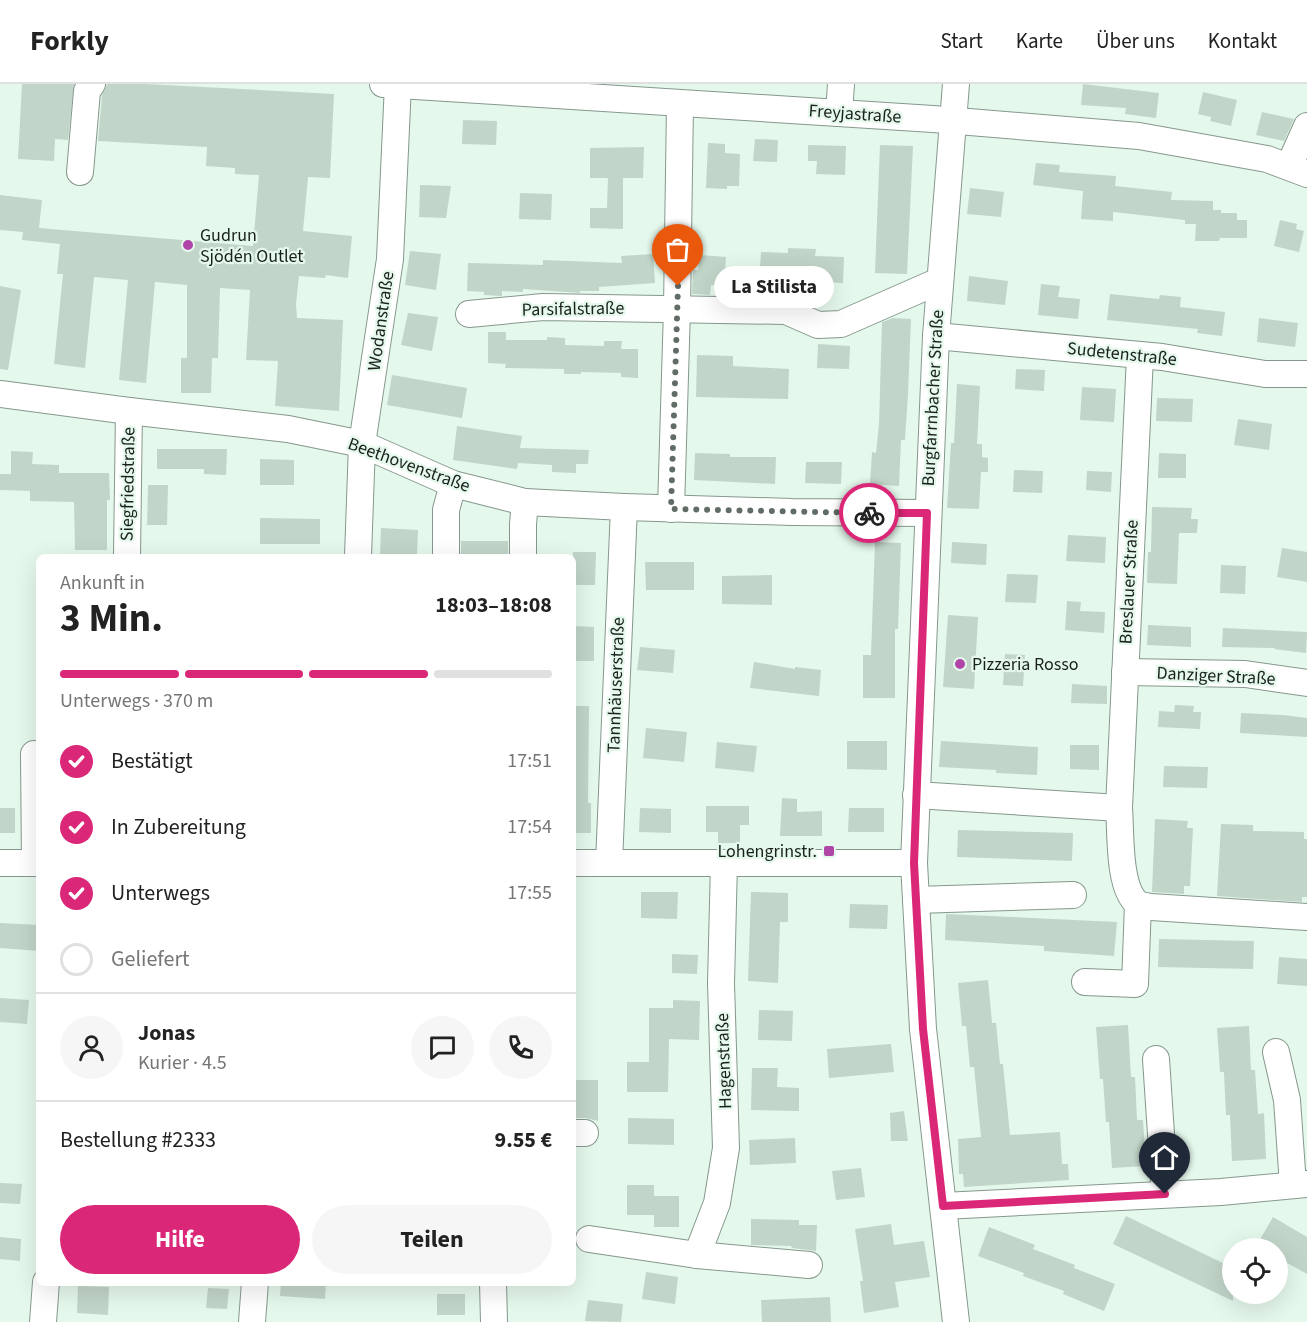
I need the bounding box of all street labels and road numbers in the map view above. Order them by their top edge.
street label: Freyjastraße [808,98,902,130]
street label: Wodanstraße [362,270,400,372]
street label: Parsifalstraße [521,296,625,322]
street label: Burgfarrnbacher Straße [916,309,950,487]
street label: Sudetenstraße [1066,336,1178,372]
street label: Siegfriedstraße [115,427,141,541]
street label: Beethovenstraße [344,431,474,499]
street label: Breslauer Straße [1113,519,1145,645]
street label: Tannhäuserstraße [601,617,631,753]
street label: Danziger Straße [1156,660,1276,692]
street label: Hagenstraße [710,1013,738,1109]

